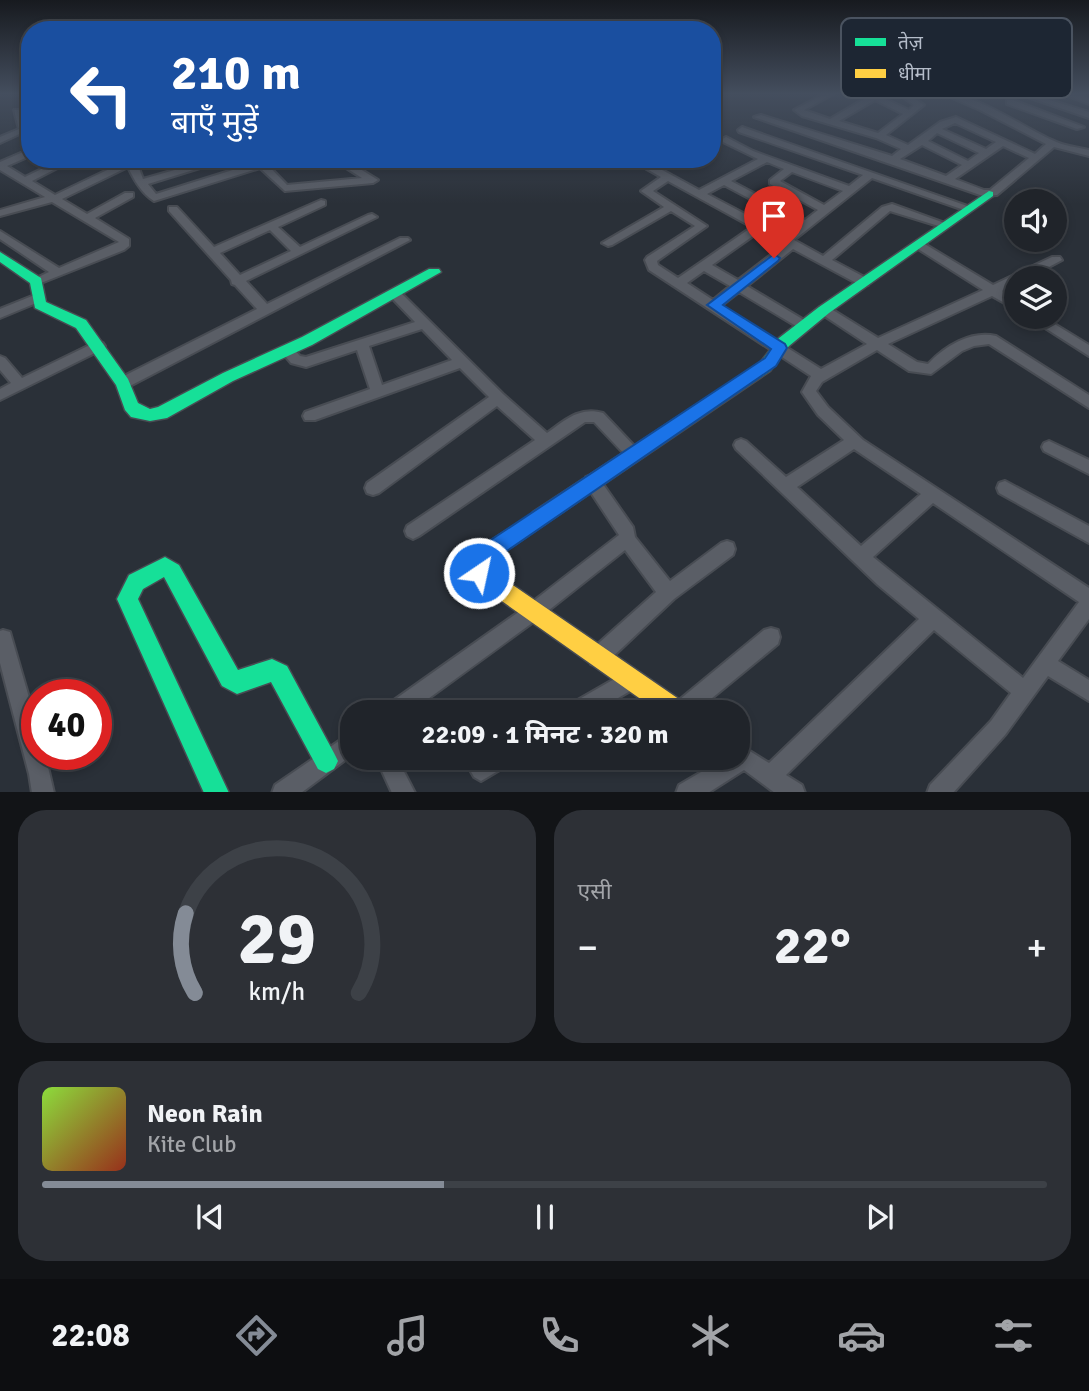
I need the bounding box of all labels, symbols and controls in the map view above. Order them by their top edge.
legend [841,18,1072,98]
text: तेज़ [898,31,924,55]
text: 210 m [171,43,301,103]
icon: left [56,49,147,140]
text: धीमा [898,62,932,86]
text: बाएँ मुड़ें [171,103,259,142]
pin [744,186,804,258]
map controls [1004,189,1067,329]
button: sound [1004,189,1067,252]
icon: arrive [755,197,793,235]
button: layers [1004,266,1067,329]
position arrow [442,536,516,610]
speed limit sign: 40 [21,679,112,770]
text: 22:09 · 1 मिनट · 320 m [421,719,669,751]
text: एसी [578,877,612,906]
text: 29 [237,895,316,984]
text: 22° [774,914,851,978]
text: − [578,924,598,971]
text: + [1026,924,1047,971]
text: km/h [248,975,305,1006]
text: Neon Rain [147,1098,263,1130]
text: Kite Club [147,1130,236,1159]
icon: previous [191,1198,229,1236]
icon: pause [526,1198,564,1236]
icon: next [861,1198,899,1236]
icon: directions [232,1311,281,1360]
icon: music [383,1311,432,1360]
icon: phone [535,1311,584,1360]
icon: climate [686,1311,735,1360]
icon: car [837,1311,886,1360]
icon: filters [989,1311,1038,1360]
text: 22:08 [51,1316,130,1355]

